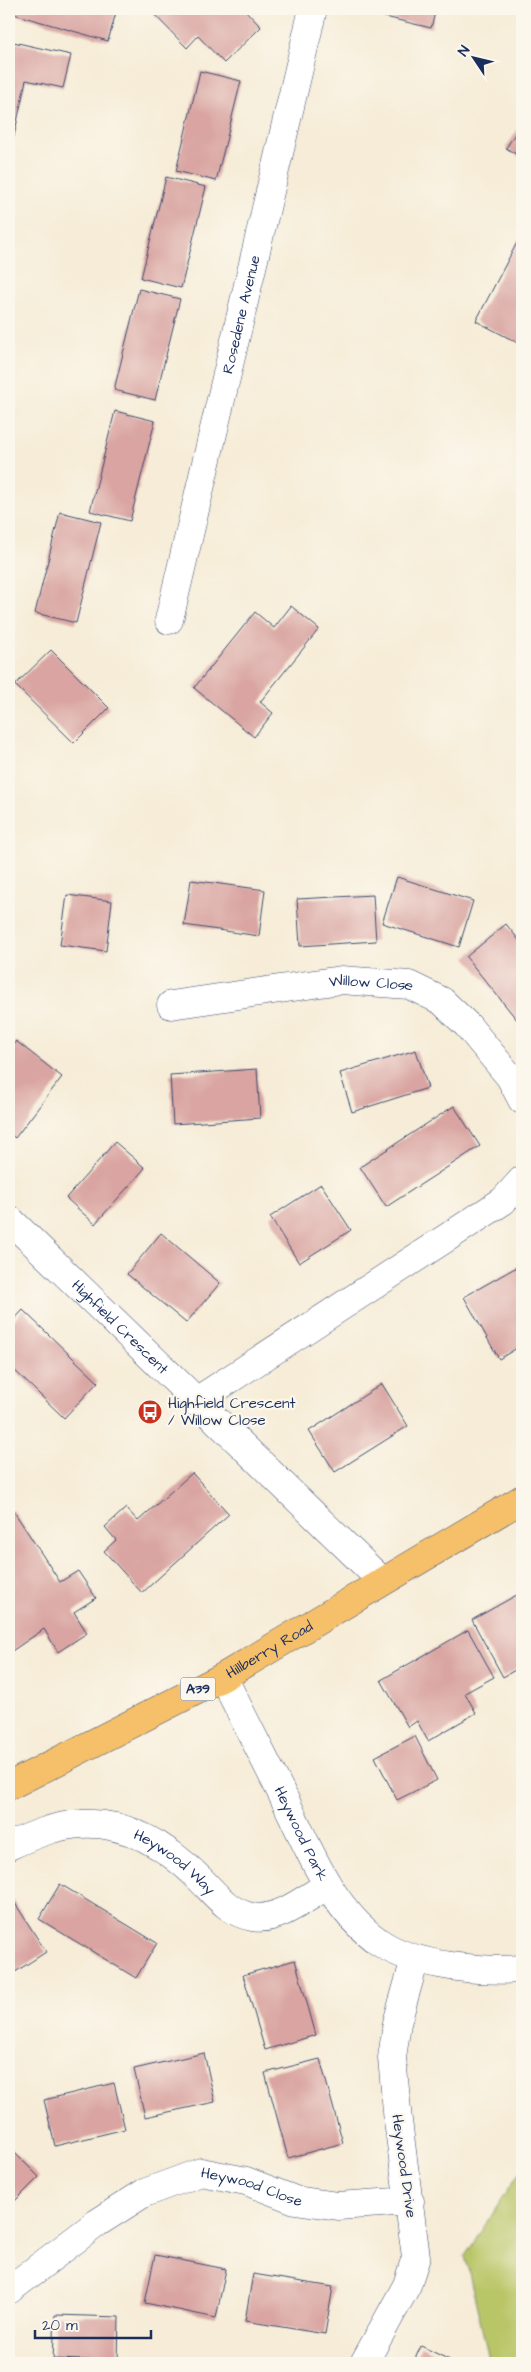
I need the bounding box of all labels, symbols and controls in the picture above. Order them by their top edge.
north arrow [448,32,498,82]
text: N [453,42,475,60]
street label: Rosedene Avenue [217,253,265,376]
street label: Willow Close [327,969,418,996]
street label: Highfield Crescent [67,1275,173,1379]
place label: Highfield Crescent / Willow Close [168,1393,296,1431]
bus stop icon: Highfield Crescent / Willow Close [137,1399,163,1425]
street label: Hillberry Road [222,1615,317,1684]
road number: A39 [180,1678,216,1700]
street label: Heywood Park [269,1783,334,1885]
street label: Heywood Way [131,1824,220,1900]
street label: Heywood Drive [385,2113,422,2219]
street label: Heywood Close [199,2162,303,2211]
scale bar [35,2307,151,2339]
text: 20 m [42,2315,78,2336]

